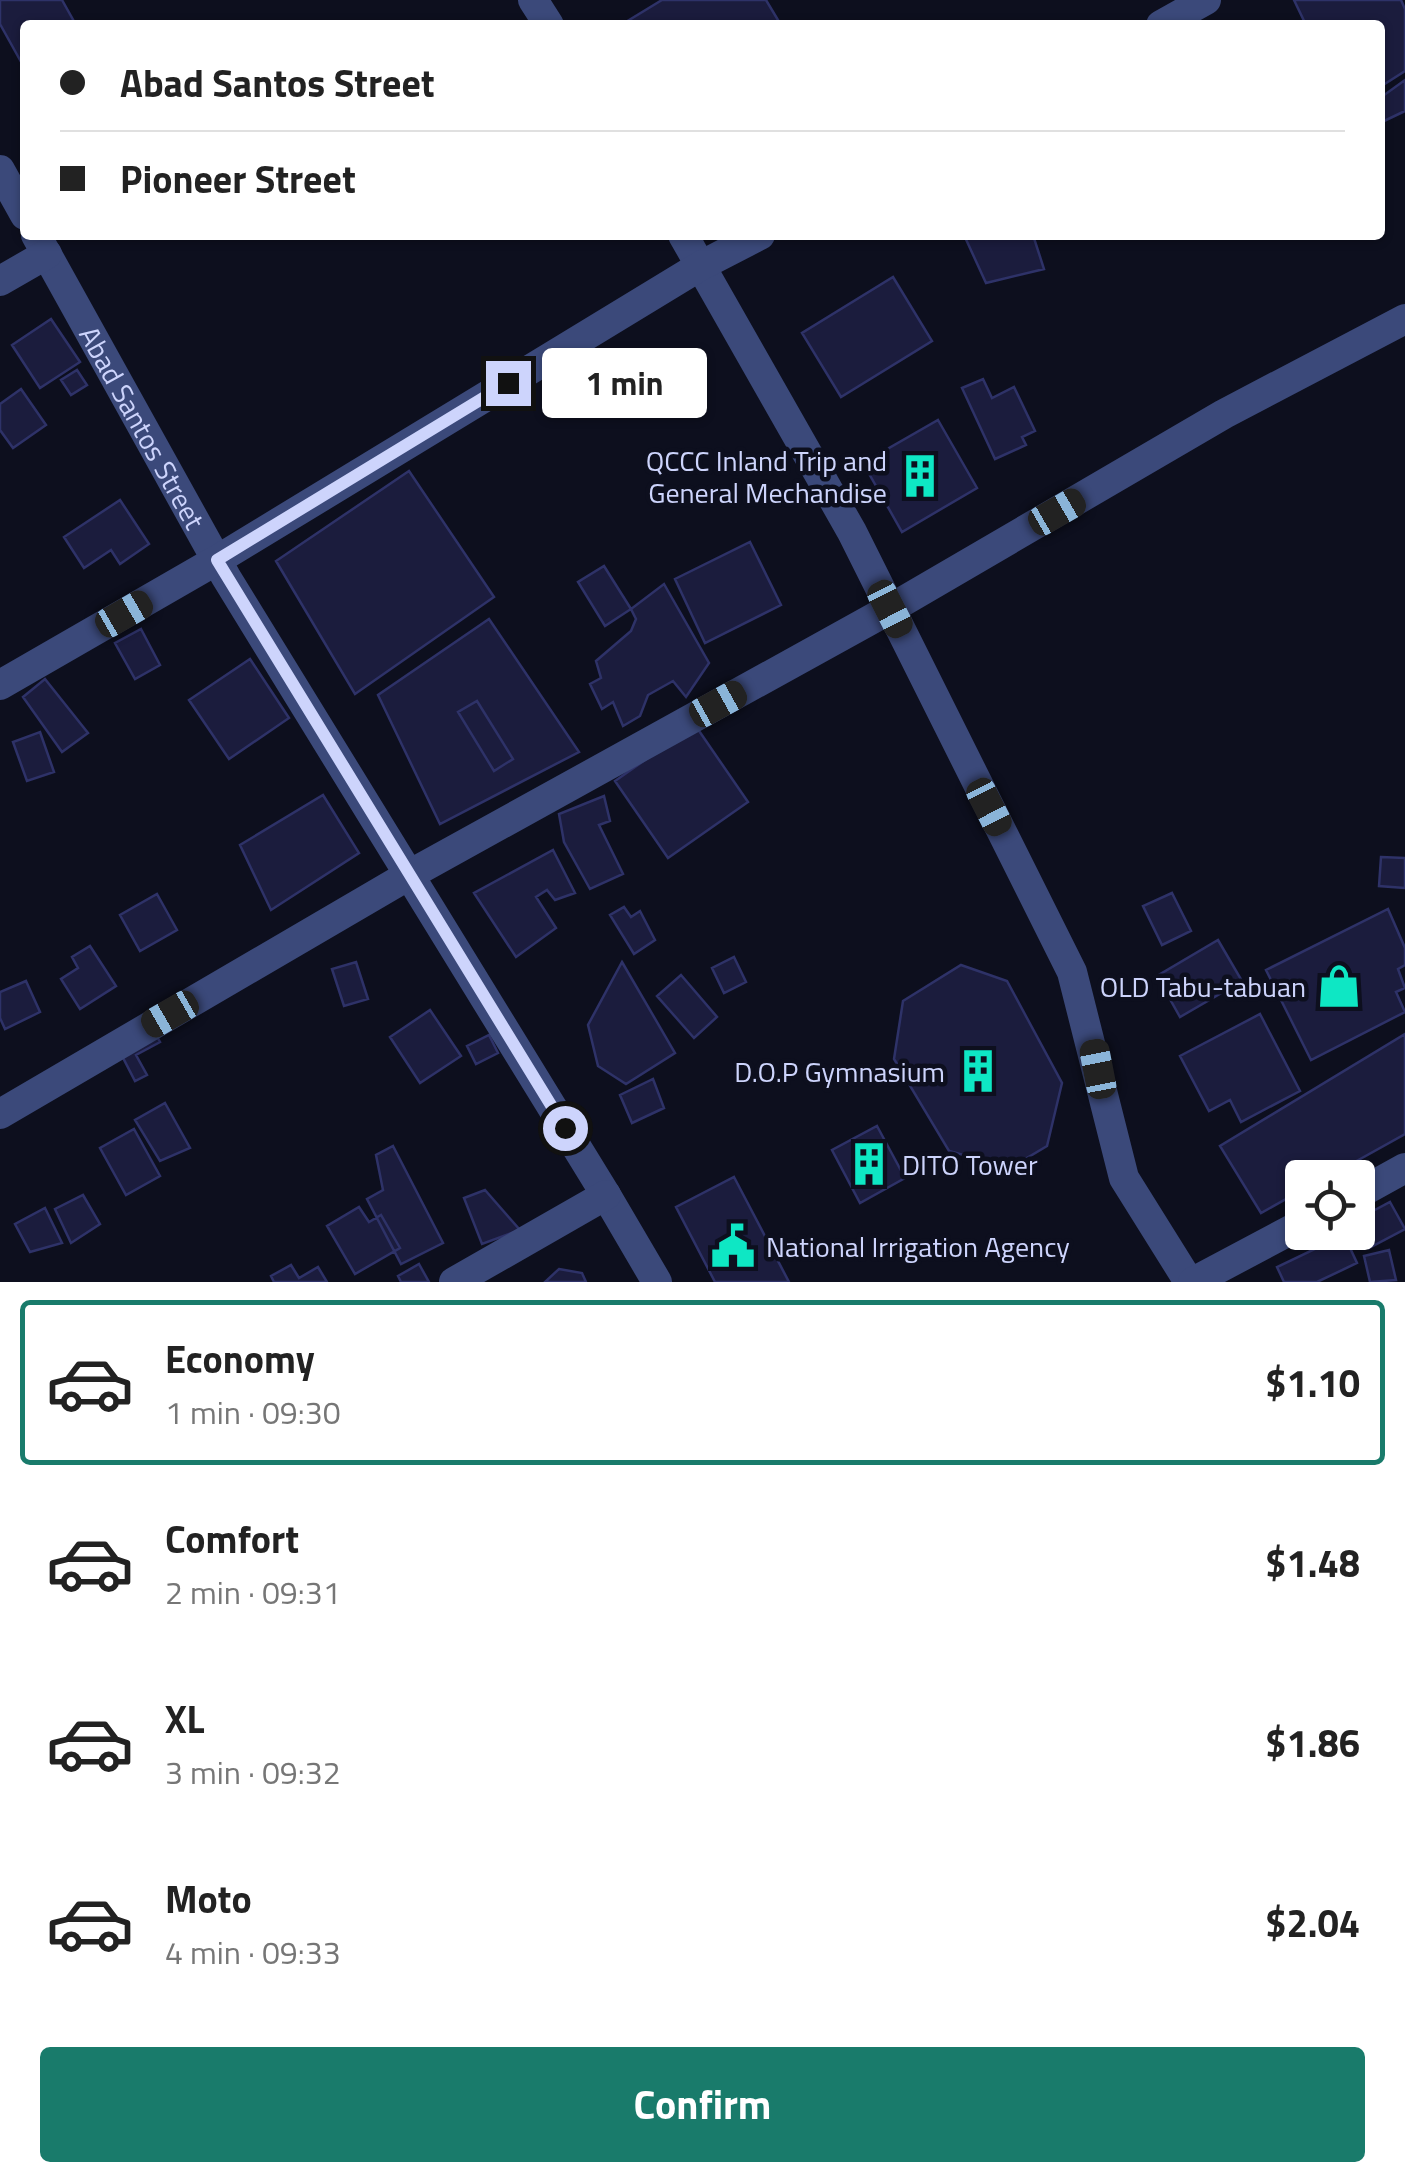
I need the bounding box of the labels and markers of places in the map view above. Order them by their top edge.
place label: QCCC Inland Trip and General Mechandise [646,439,887,514]
building icon: QCCC Inland Trip and General Mechandise [896,452,944,500]
shop icon: OLD Tabu-tabuan [1315,962,1363,1010]
place label: OLD Tabu-tabuan [1100,965,1306,1008]
building icon: D.O.P Gymnasium [954,1047,1002,1095]
place label: D.O.P Gymnasium [734,1050,945,1093]
building icon: DITO Tower [845,1140,893,1188]
place label: DITO Tower [902,1143,1038,1186]
public building icon: National Irrigation Agency [709,1222,757,1270]
place label: National Irrigation Agency [766,1225,1070,1268]

